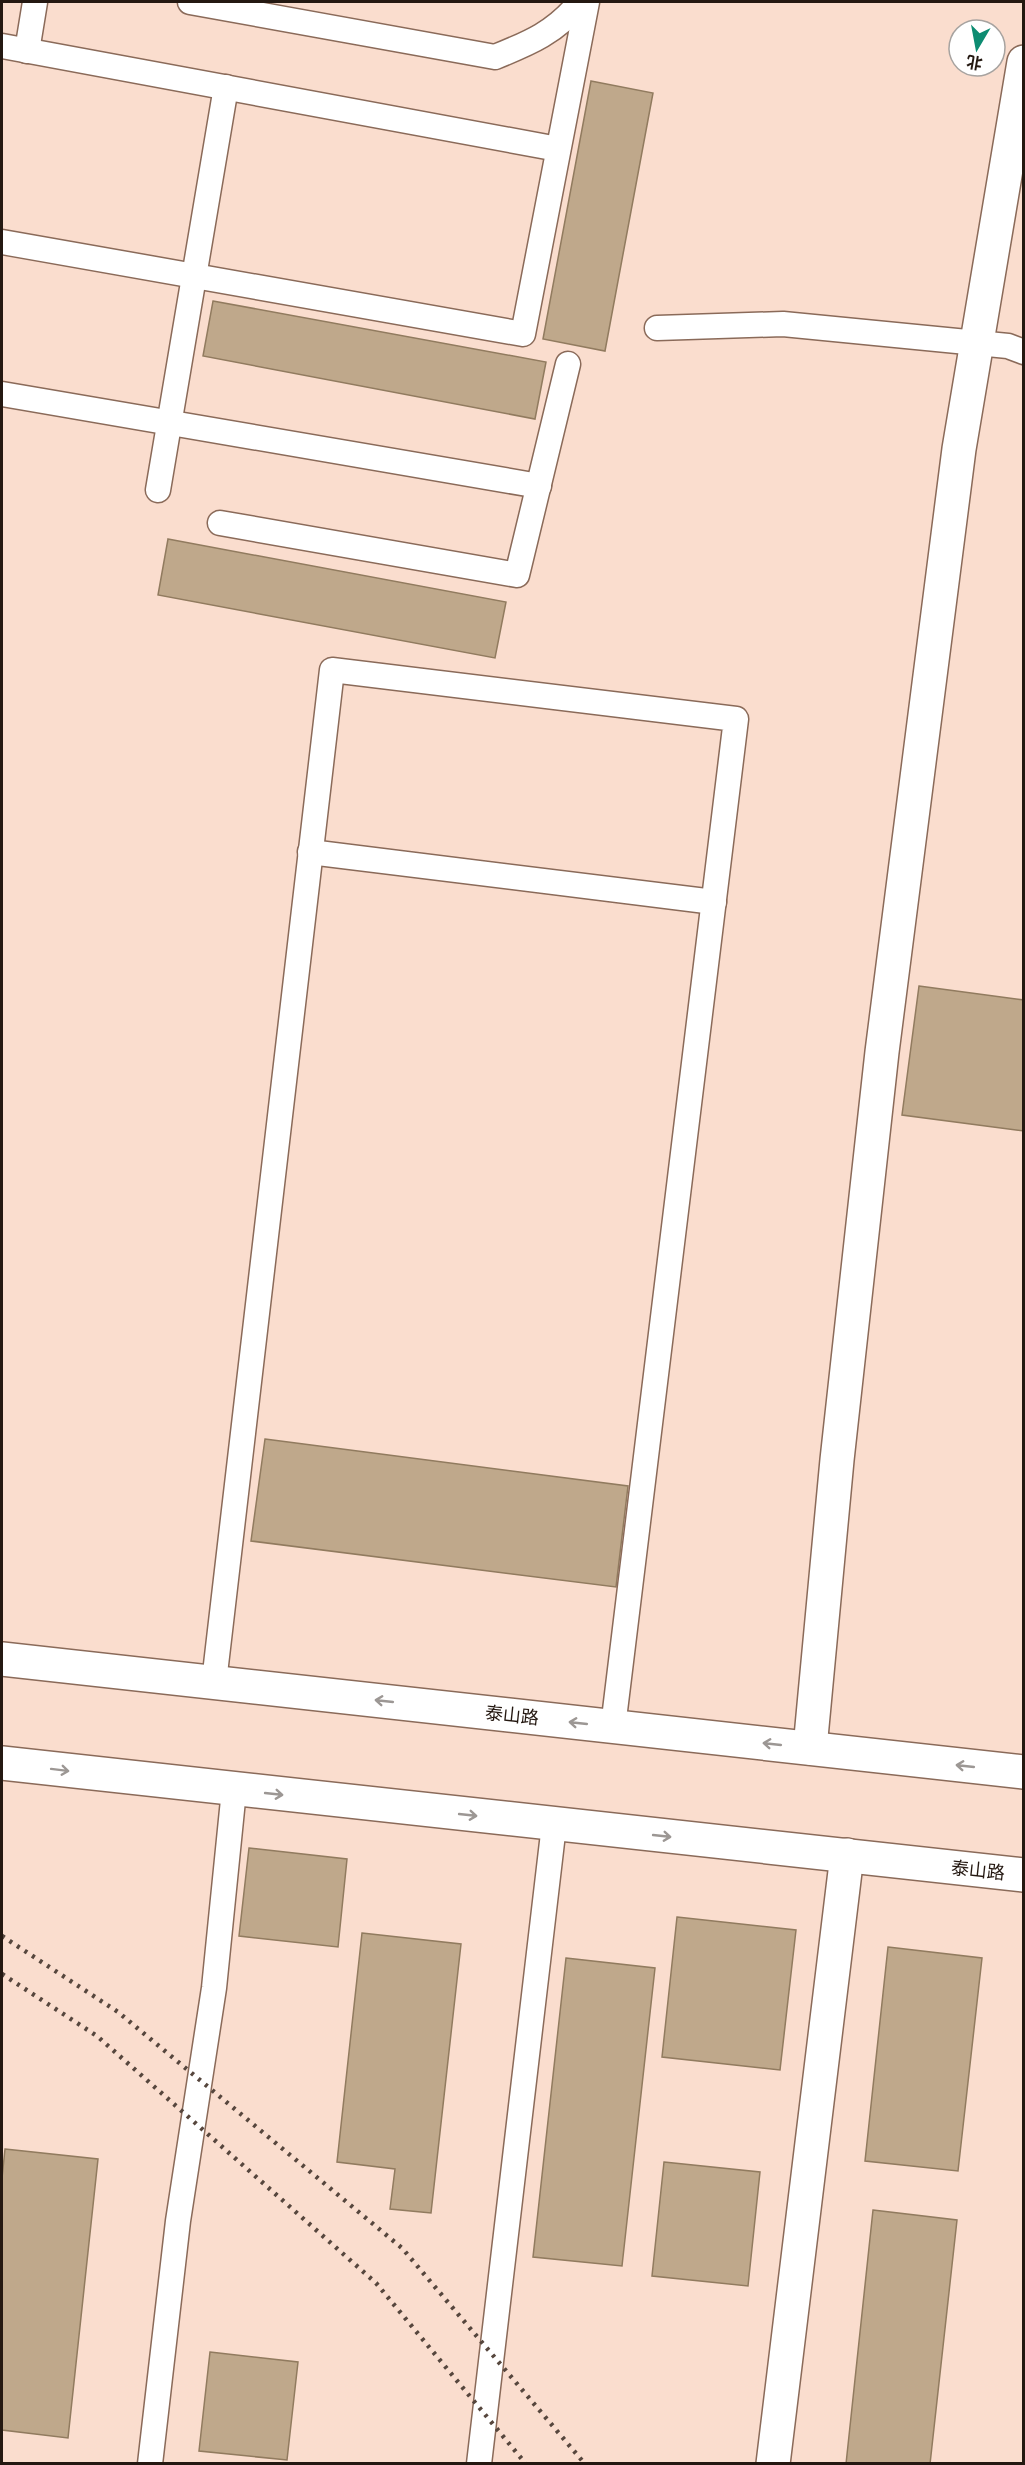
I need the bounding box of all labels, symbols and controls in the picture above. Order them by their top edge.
north arrow [947,18,1007,78]
text: 北 [965,51,984,75]
one-way arrow [374,1695,394,1706]
street label: 泰山路 [484,1700,540,1730]
one-way arrow [568,1717,588,1728]
one-way arrow [762,1738,782,1749]
one-way arrow [956,1760,976,1771]
one-way arrow [49,1764,69,1775]
one-way arrow [264,1789,284,1800]
one-way arrow [458,1810,478,1821]
one-way arrow [652,1831,671,1842]
street label: 泰山路 [950,1855,1006,1885]

